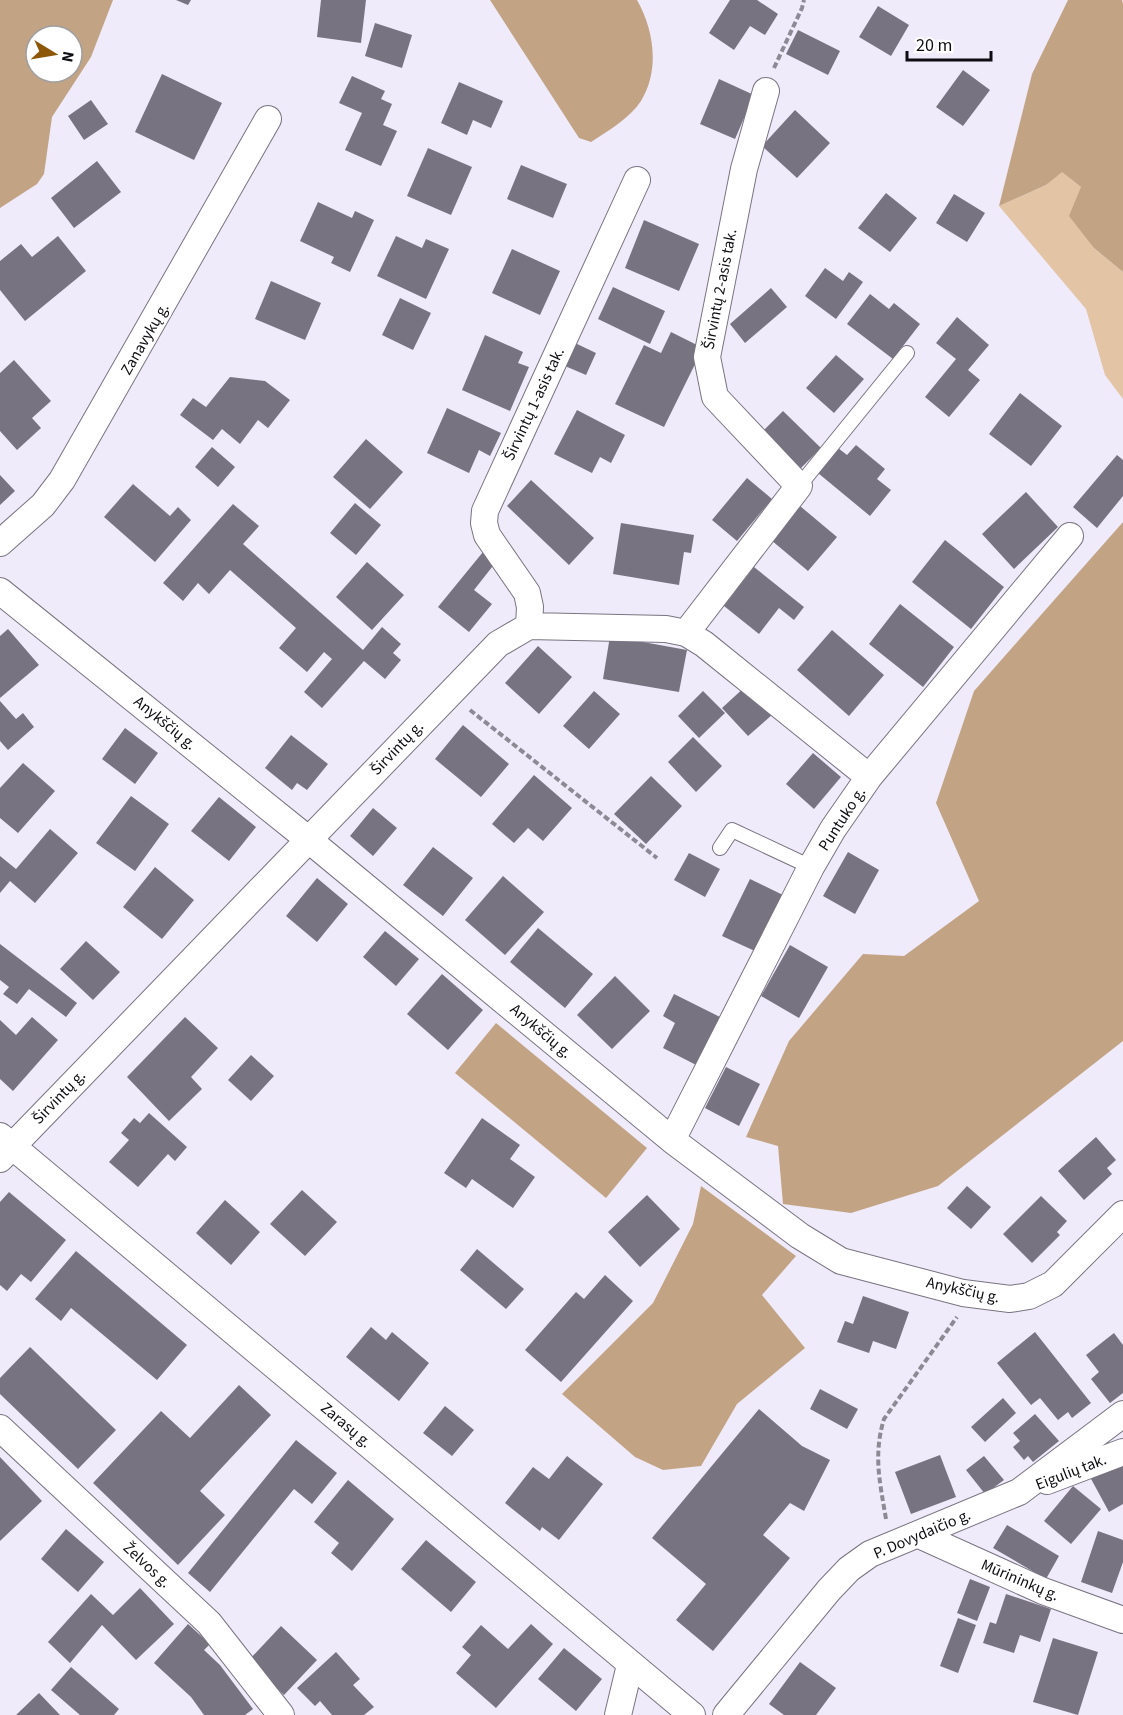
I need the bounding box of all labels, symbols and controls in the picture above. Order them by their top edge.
north arrow [24,24,84,84]
scale bar [907,24,991,62]
text: 20 m [916,33,952,58]
text: N [56,49,80,64]
street label: Širvintų 2-asis tak. [697,227,743,351]
street label: Zanavykų g. [116,299,174,379]
street label: Širvintų 1-asis tak. [498,344,570,464]
street label: Anykščių g. [129,691,201,755]
street label: Širvintų g. [365,716,429,780]
street label: Puntuko g. [813,783,871,855]
street label: Anykščių g. [505,999,577,1063]
street label: Širvintų g. [27,1065,91,1129]
street label: Anykščių g. [924,1271,1002,1309]
street label: Zarasų g. [316,1397,376,1453]
street label: Eigulių tak. [1032,1448,1110,1496]
street label: P. Dovydaičio g. [870,1504,974,1564]
street label: Želvos g. [118,1537,176,1593]
street label: Mūrininkų g. [978,1554,1062,1606]

